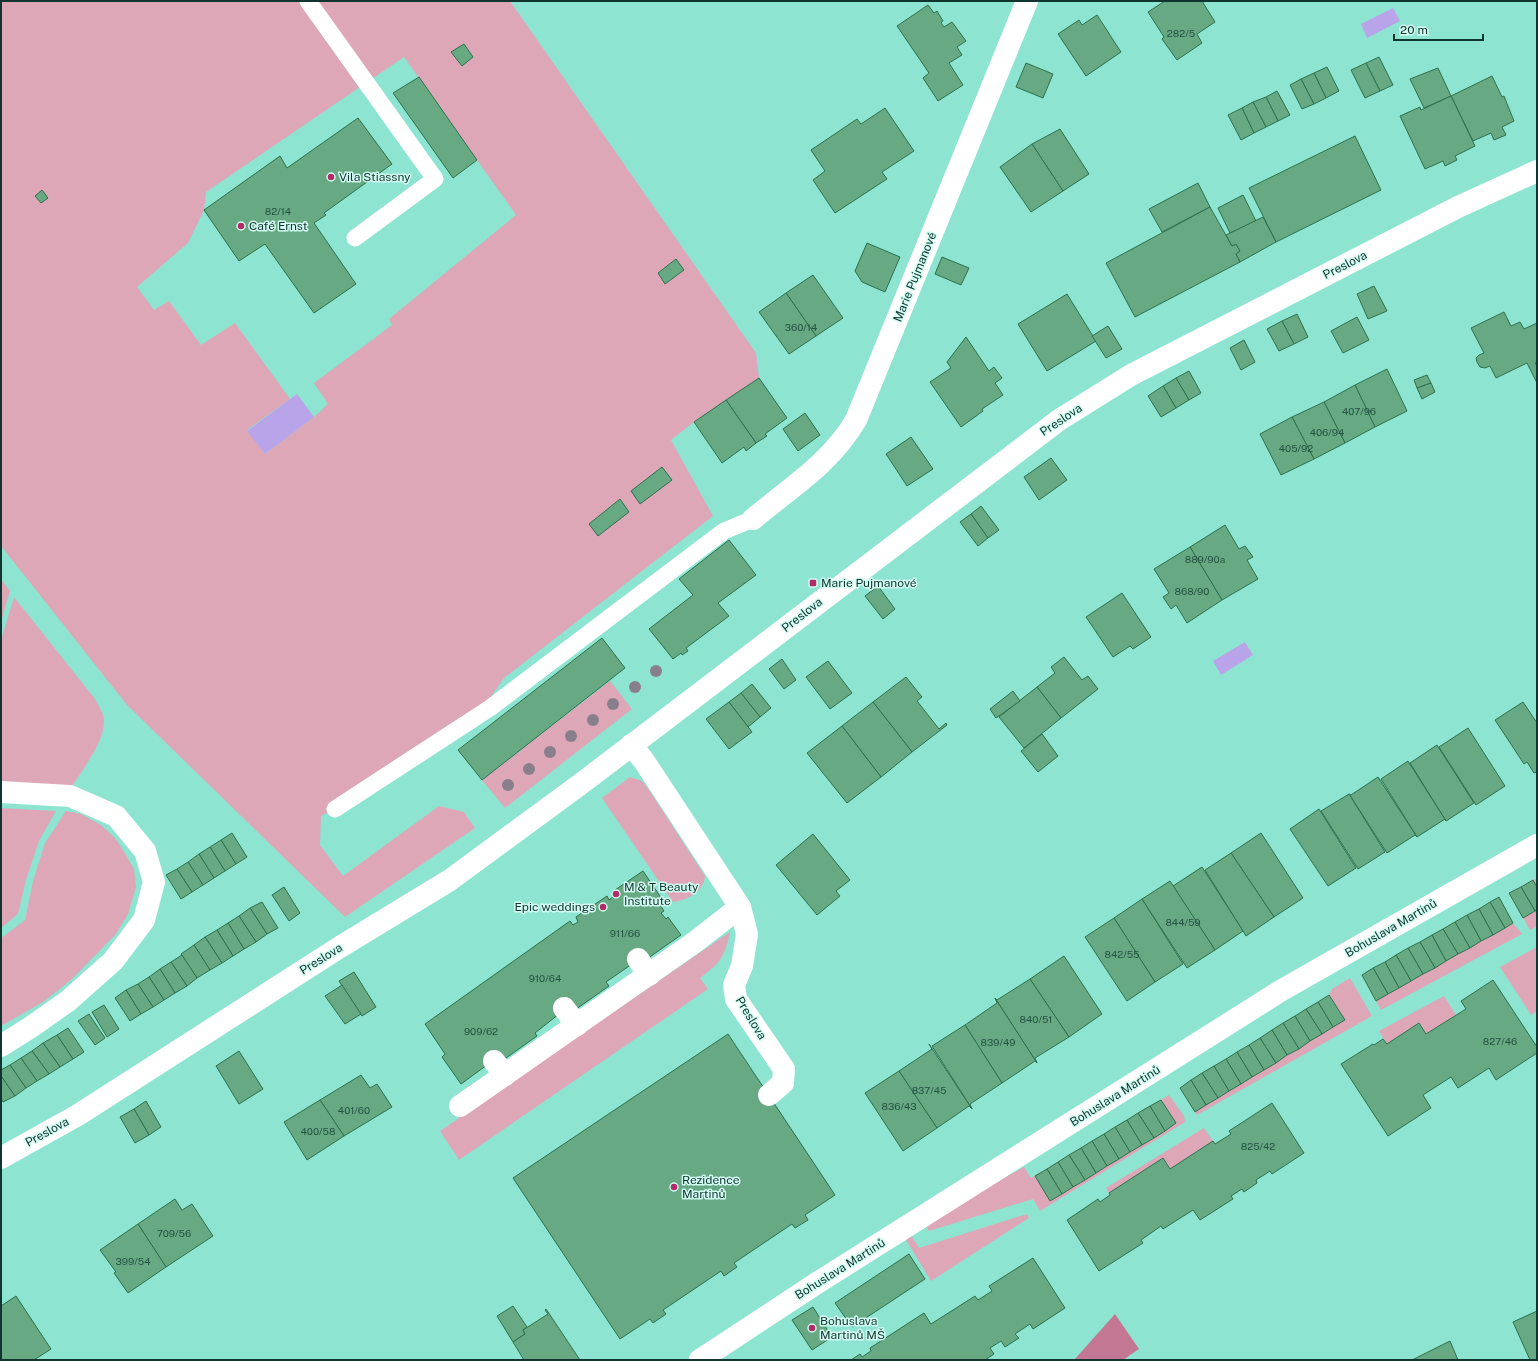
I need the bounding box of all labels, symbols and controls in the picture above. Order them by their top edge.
scale bar [1394,16,1483,42]
text: 20 m [1400,23,1428,37]
house number: 282/5 [1167,27,1195,39]
place label: Vila Stiassny [339,170,411,184]
marker: Vila Stiassny [326,172,336,182]
house number: 82/14 [265,205,291,217]
place label: Café Ernst [249,219,308,233]
marker: Café Ernst [236,221,246,231]
street label: Marie Pujmanové [891,230,939,324]
street label: Preslova [1321,248,1369,282]
house number: 360/14 [785,321,817,333]
street label: Preslova [1037,401,1085,439]
house number: 407/96 [1342,405,1376,417]
house number: 406/94 [1310,426,1344,438]
house number: 405/92 [1279,442,1313,454]
house number: 889/90a [1185,553,1225,565]
place label: Marie Pujmanové [821,576,917,590]
marker: Marie Pujmanové [808,578,818,588]
house number: 868/90 [1175,585,1209,597]
street label: Preslova [779,595,825,635]
place label: M & T Beauty Institute [624,880,699,908]
marker: M & T Beauty Institute [611,889,621,899]
street label: Bohuslava Martinů [1343,896,1439,960]
place label: Epic weddings [515,900,595,914]
marker: Epic weddings [598,902,608,912]
house number: 844/59 [1165,916,1201,928]
house number: 911/66 [610,927,640,939]
street label: Preslova [297,940,345,978]
house number: 842/55 [1104,948,1140,960]
house number: 910/64 [529,972,561,984]
street label: Preslova [733,994,769,1042]
house number: 840/51 [1020,1013,1052,1025]
house number: 909/62 [464,1025,498,1037]
house number: 827/46 [1483,1035,1517,1047]
house number: 839/49 [981,1036,1015,1048]
street label: Bohuslava Martinů [1067,1063,1163,1129]
house number: 837/45 [912,1084,946,1096]
house number: 836/43 [882,1100,916,1112]
house number: 401/60 [338,1104,370,1116]
street label: Preslova [23,1114,71,1150]
house number: 400/58 [301,1125,335,1137]
house number: 825/42 [1241,1140,1275,1152]
place label: Rezidence Martinů [682,1173,740,1201]
marker: Rezidence Martinů [669,1182,679,1192]
house number: 709/56 [157,1227,191,1239]
street label: Bohuslava Martinů [792,1236,888,1302]
house number: 399/54 [116,1255,150,1267]
place label: Bohuslava Martinů MŠ [820,1314,885,1342]
marker: Bohuslava Martinů MŠ [807,1323,817,1333]

